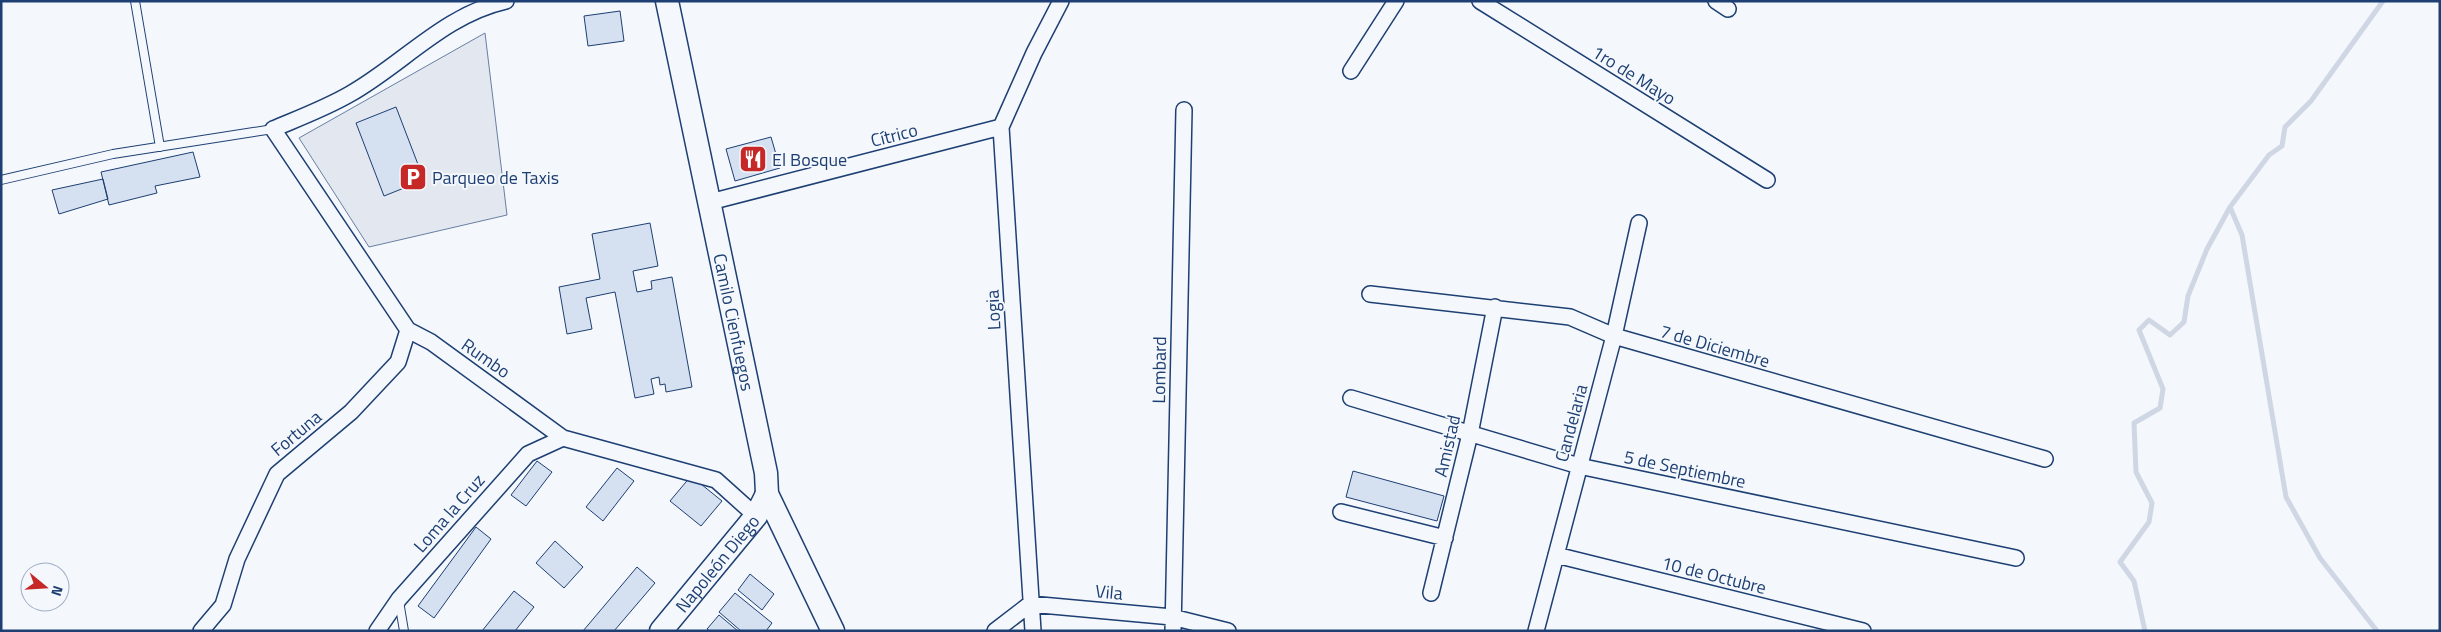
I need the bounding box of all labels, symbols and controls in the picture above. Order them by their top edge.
street label: 1ro de Mayo [1587,39,1681,111]
street label: Cítrico [868,116,920,154]
restaurant icon: El Bosque [738,144,768,174]
place label: El Bosque [772,146,847,173]
parking icon: Parqueo de Taxis [398,162,428,192]
place label: Parqueo de Taxis [432,164,559,191]
street label: Camilo Cienfuegos [707,251,762,393]
street label: Logia [978,289,1008,331]
street label: 7 de Diciembre [1657,317,1773,375]
street label: Rumbo [456,331,516,385]
street label: Lombard [1145,336,1173,404]
street label: Candelaria [1548,381,1594,465]
street label: Fortuna [265,404,327,462]
street label: Amistad [1427,412,1467,480]
street label: 5 de Septiembre [1622,443,1748,495]
street label: Loma la Cruz [407,468,491,558]
street label: Napoleón Diego [668,508,766,618]
street label: 10 de Octubre [1659,549,1769,601]
north arrow [20,562,70,612]
street label: Vila [1094,577,1124,607]
text: N [46,583,69,599]

